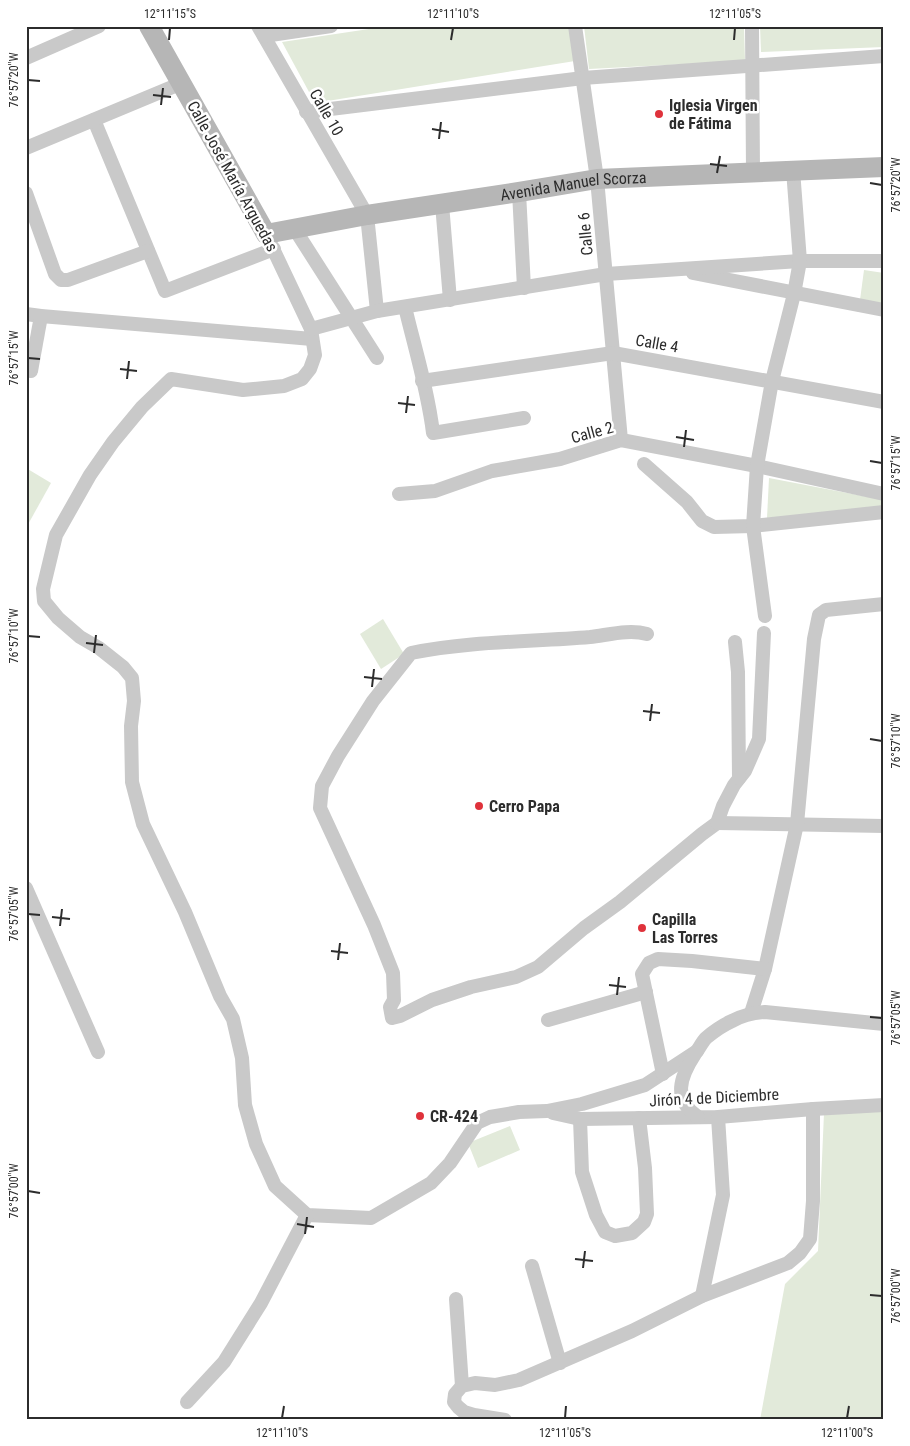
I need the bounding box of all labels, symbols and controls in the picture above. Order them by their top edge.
text: 12°11'15"S [144,7,196,21]
text: 12°11'10"S [427,7,479,21]
text: 12°11'05"S [709,7,761,21]
text: 76°57'20"W [7,52,21,108]
street label: Calle 10 [306,85,348,139]
place label: Iglesia Virgen de Fátima [669,96,758,133]
street label: Calle José María Arguedas [183,98,282,255]
marker: Iglesia Virgen de Fátima [653,108,665,120]
text: 76°57'20"W [889,157,903,213]
street label: Avenida Manuel Scorza [499,168,647,205]
street label: Calle 6 [574,212,597,256]
text: 76°57'15"W [7,330,21,386]
street label: Calle 4 [634,330,680,357]
street label: Calle 2 [569,418,616,447]
text: 76°57'15"W [889,435,903,491]
text: 76°57'10"W [7,608,21,664]
text: 76°57'10"W [889,713,903,769]
place label: Cerro Papa [489,797,560,816]
marker: Cerro Papa [473,800,485,812]
text: 76°57'05"W [7,886,21,942]
place label: Capilla Las Torres [652,910,718,947]
marker: Capilla Las Torres [636,922,648,934]
text: 76°57'05"W [889,990,903,1046]
street label: Jirón 4 de Diciembre [649,1085,779,1110]
place label: CR-424 [430,1107,478,1126]
marker: CR-424 [414,1110,426,1122]
text: 76°57'00"W [7,1163,21,1219]
text: 76°57'00"W [889,1268,903,1324]
text: 12°11'10"S [256,1426,308,1440]
text: 12°11'05"S [539,1426,591,1440]
text: 12°11'00"S [821,1426,873,1440]

